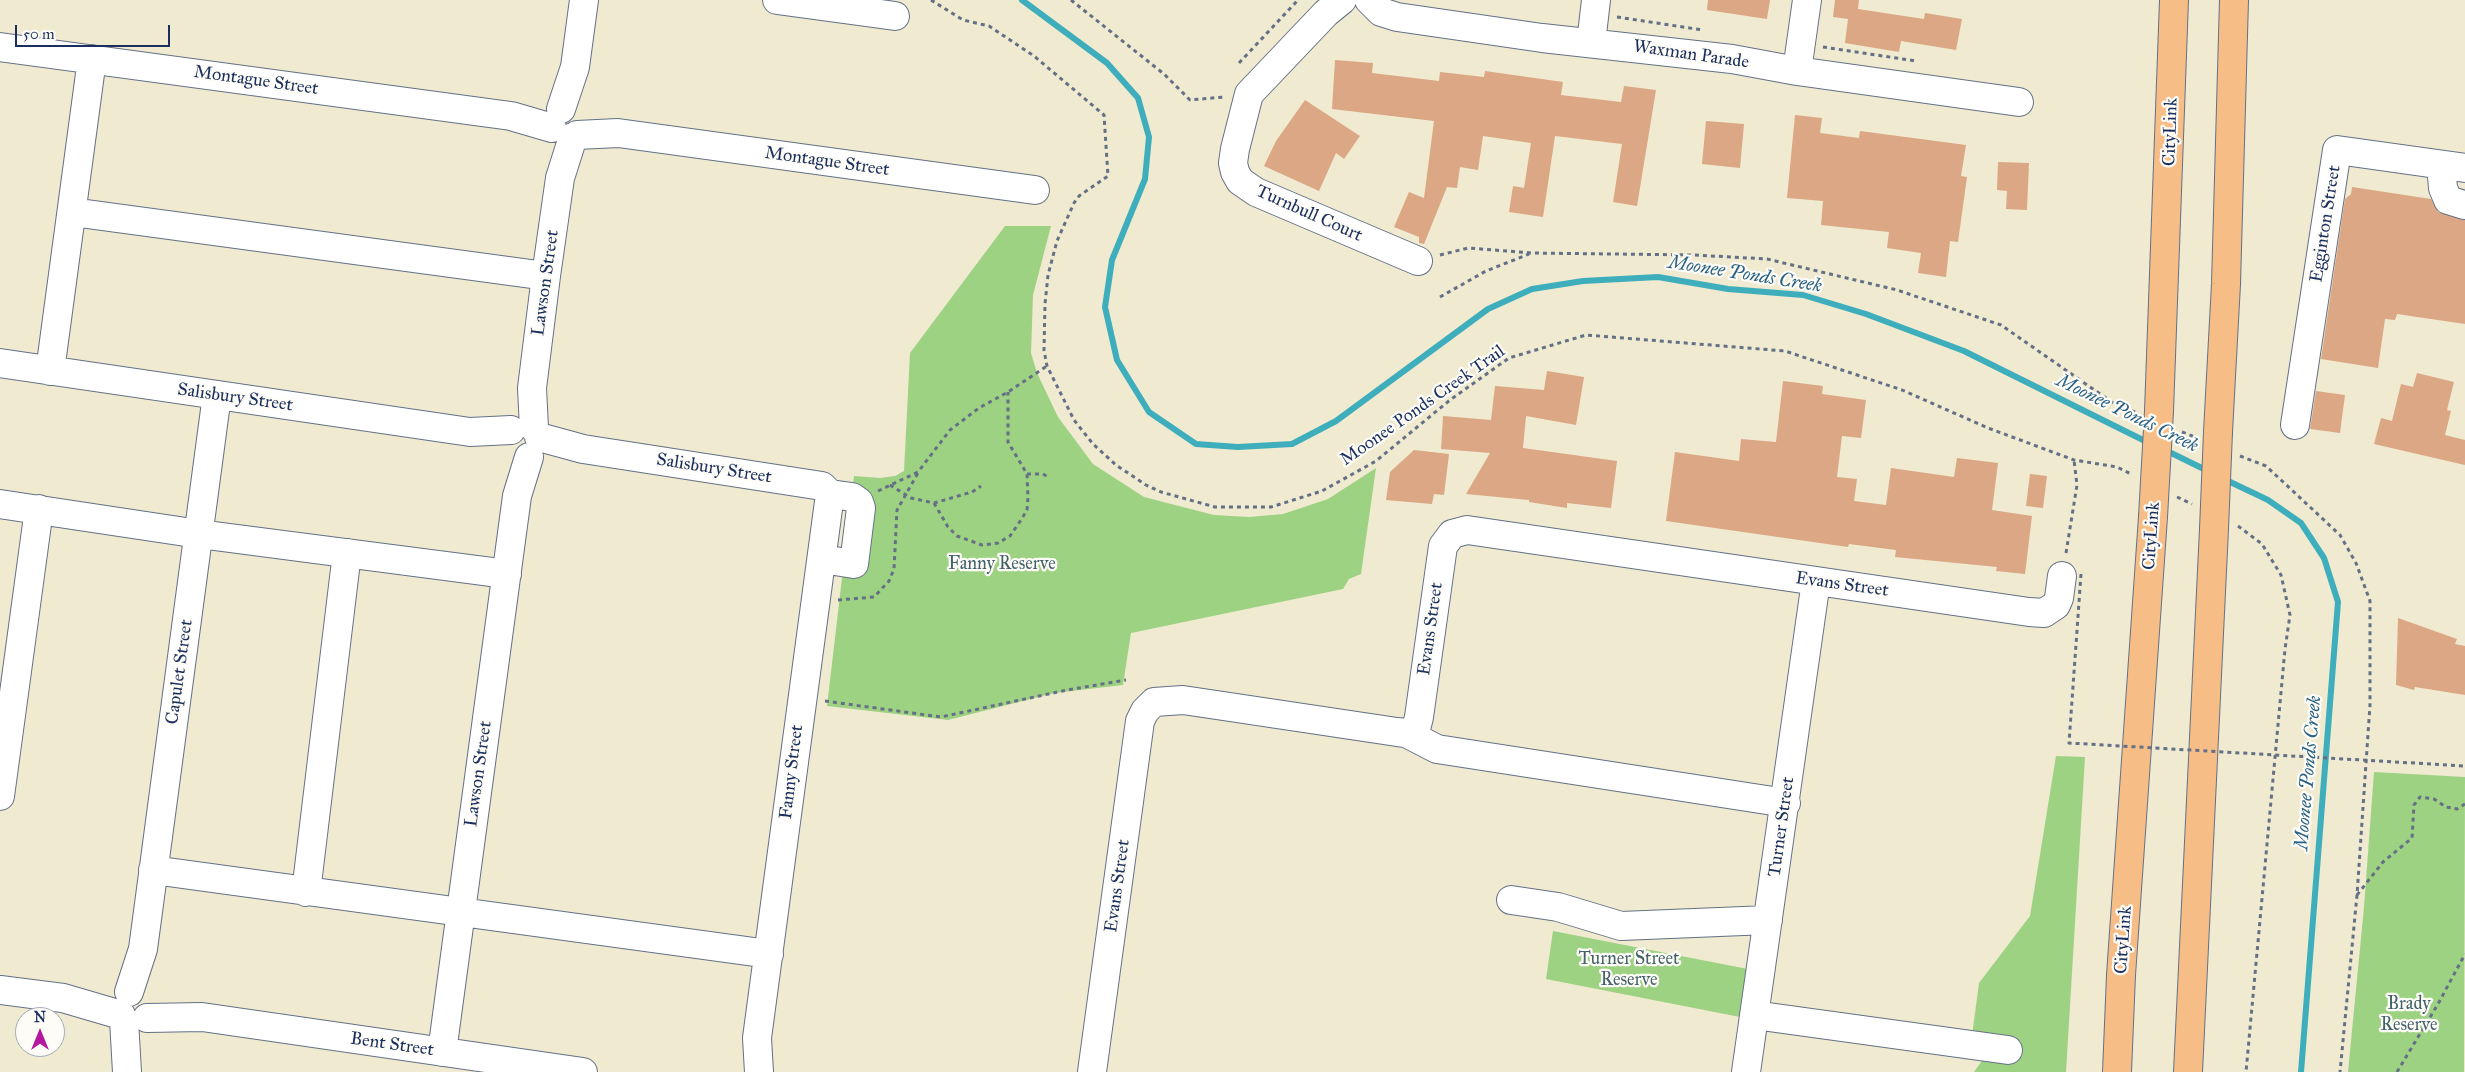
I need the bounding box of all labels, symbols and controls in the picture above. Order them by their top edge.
scale bar [18,15,172,47]
text: 50 m [23,25,55,43]
street label: Waxman Parade [1632,36,1750,74]
street label: Montague Street [192,62,320,100]
street label: CityLink [2159,98,2183,166]
street label: Montague Street [763,143,891,181]
street label: Egginton Street [2306,164,2346,284]
street label: Turnbull Court [1252,181,1366,247]
street label: Lawson Street [528,229,564,337]
water label: Moonee Ponds Creek [1667,252,1823,298]
street label: Moonee Ponds Creek Trail [1337,341,1509,471]
water label: Moonee Ponds Creek [2052,370,2202,458]
street label: Salisbury Street [176,379,294,417]
street label: Salisbury Street [655,449,773,489]
street label: CityLink [2139,501,2165,571]
park label: Fanny Reserve [948,554,1056,576]
street label: Evans Street [1794,568,1890,602]
street label: Evans Street [1414,581,1448,677]
street label: Capulet Street [162,618,198,726]
water label: Moonee Ponds Creek [2291,695,2327,851]
street label: Lawson Street [461,720,497,828]
street label: Fanny Street [775,723,809,821]
street label: Turner Street [1764,775,1800,879]
street label: Evans Street [1101,838,1135,934]
street label: CityLink [2111,905,2137,975]
park label: Turner Street Reserve [1579,949,1679,992]
park label: Brady Reserve [2380,994,2438,1036]
north arrow [15,1007,65,1057]
text: N [34,1009,46,1026]
street label: Bent Street [349,1028,435,1062]

